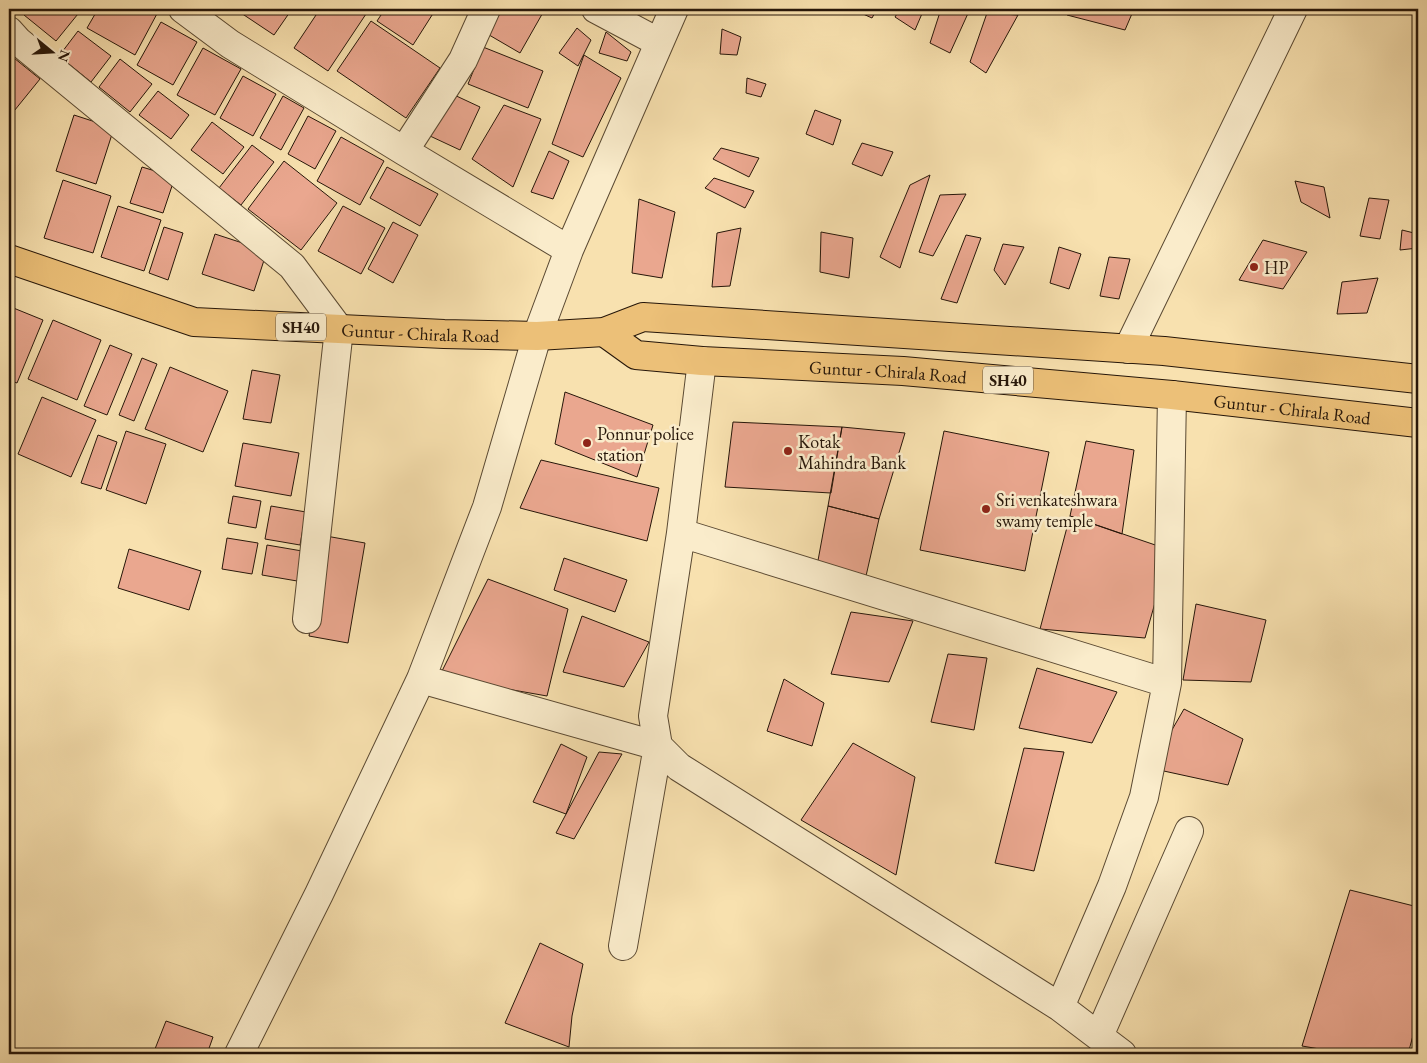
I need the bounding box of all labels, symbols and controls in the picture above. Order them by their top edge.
north arrow [28,28,78,78]
text: N [54,48,75,65]
place label: HP [1264,256,1289,279]
marker: HP [1248,261,1260,273]
road number: SH40 [276,314,326,341]
street label: Guntur - Chirala Road [341,318,500,347]
street label: Guntur - Chirala Road [809,355,969,388]
road number: SH40 [983,366,1033,394]
street label: Guntur - Chirala Road [1212,388,1373,429]
place label: Ponnur police station [597,422,694,466]
place label: Kotak Mahindra Bank [798,430,906,474]
marker: Ponnur police station [581,437,593,449]
marker: Kotak Mahindra Bank [782,445,794,457]
place label: Sri venkateshwara swamy temple [996,488,1119,532]
marker: Sri venkateshwara swamy temple [980,503,992,515]

